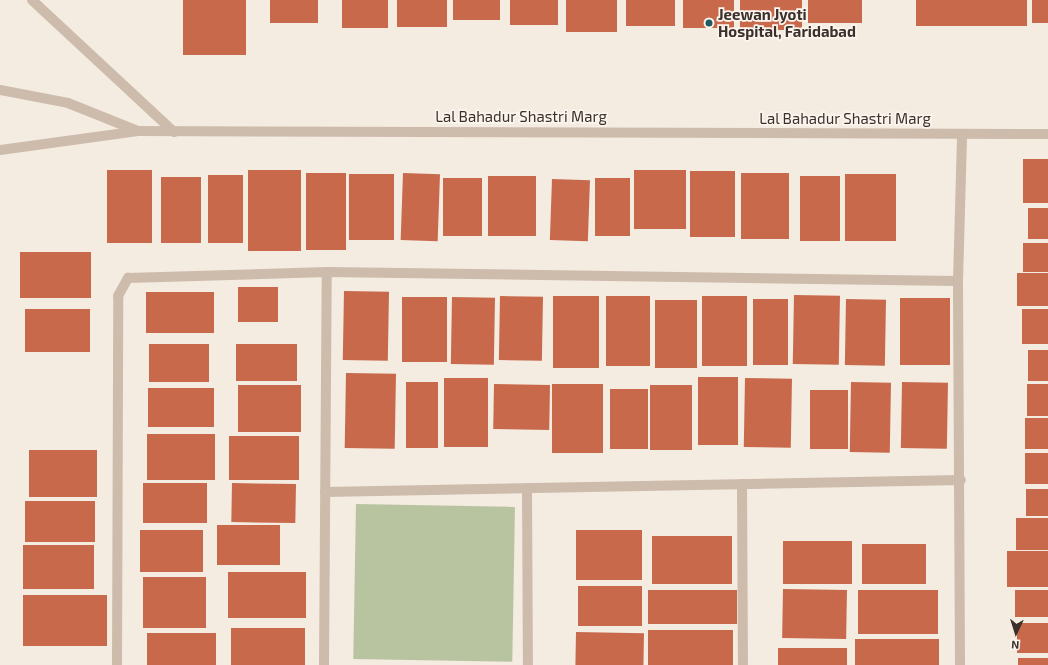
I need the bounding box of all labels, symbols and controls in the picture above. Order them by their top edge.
place label: Jeewan Jyoti Hospital, Faridabad [718,5,856,40]
marker: Jeewan Jyoti Hospital, Faridabad [703,17,715,29]
street label: Lal Bahadur Shastri Marg [435,108,607,126]
street label: Lal Bahadur Shastri Marg [759,110,931,128]
north arrow [996,613,1036,653]
text: N [1011,639,1020,652]

